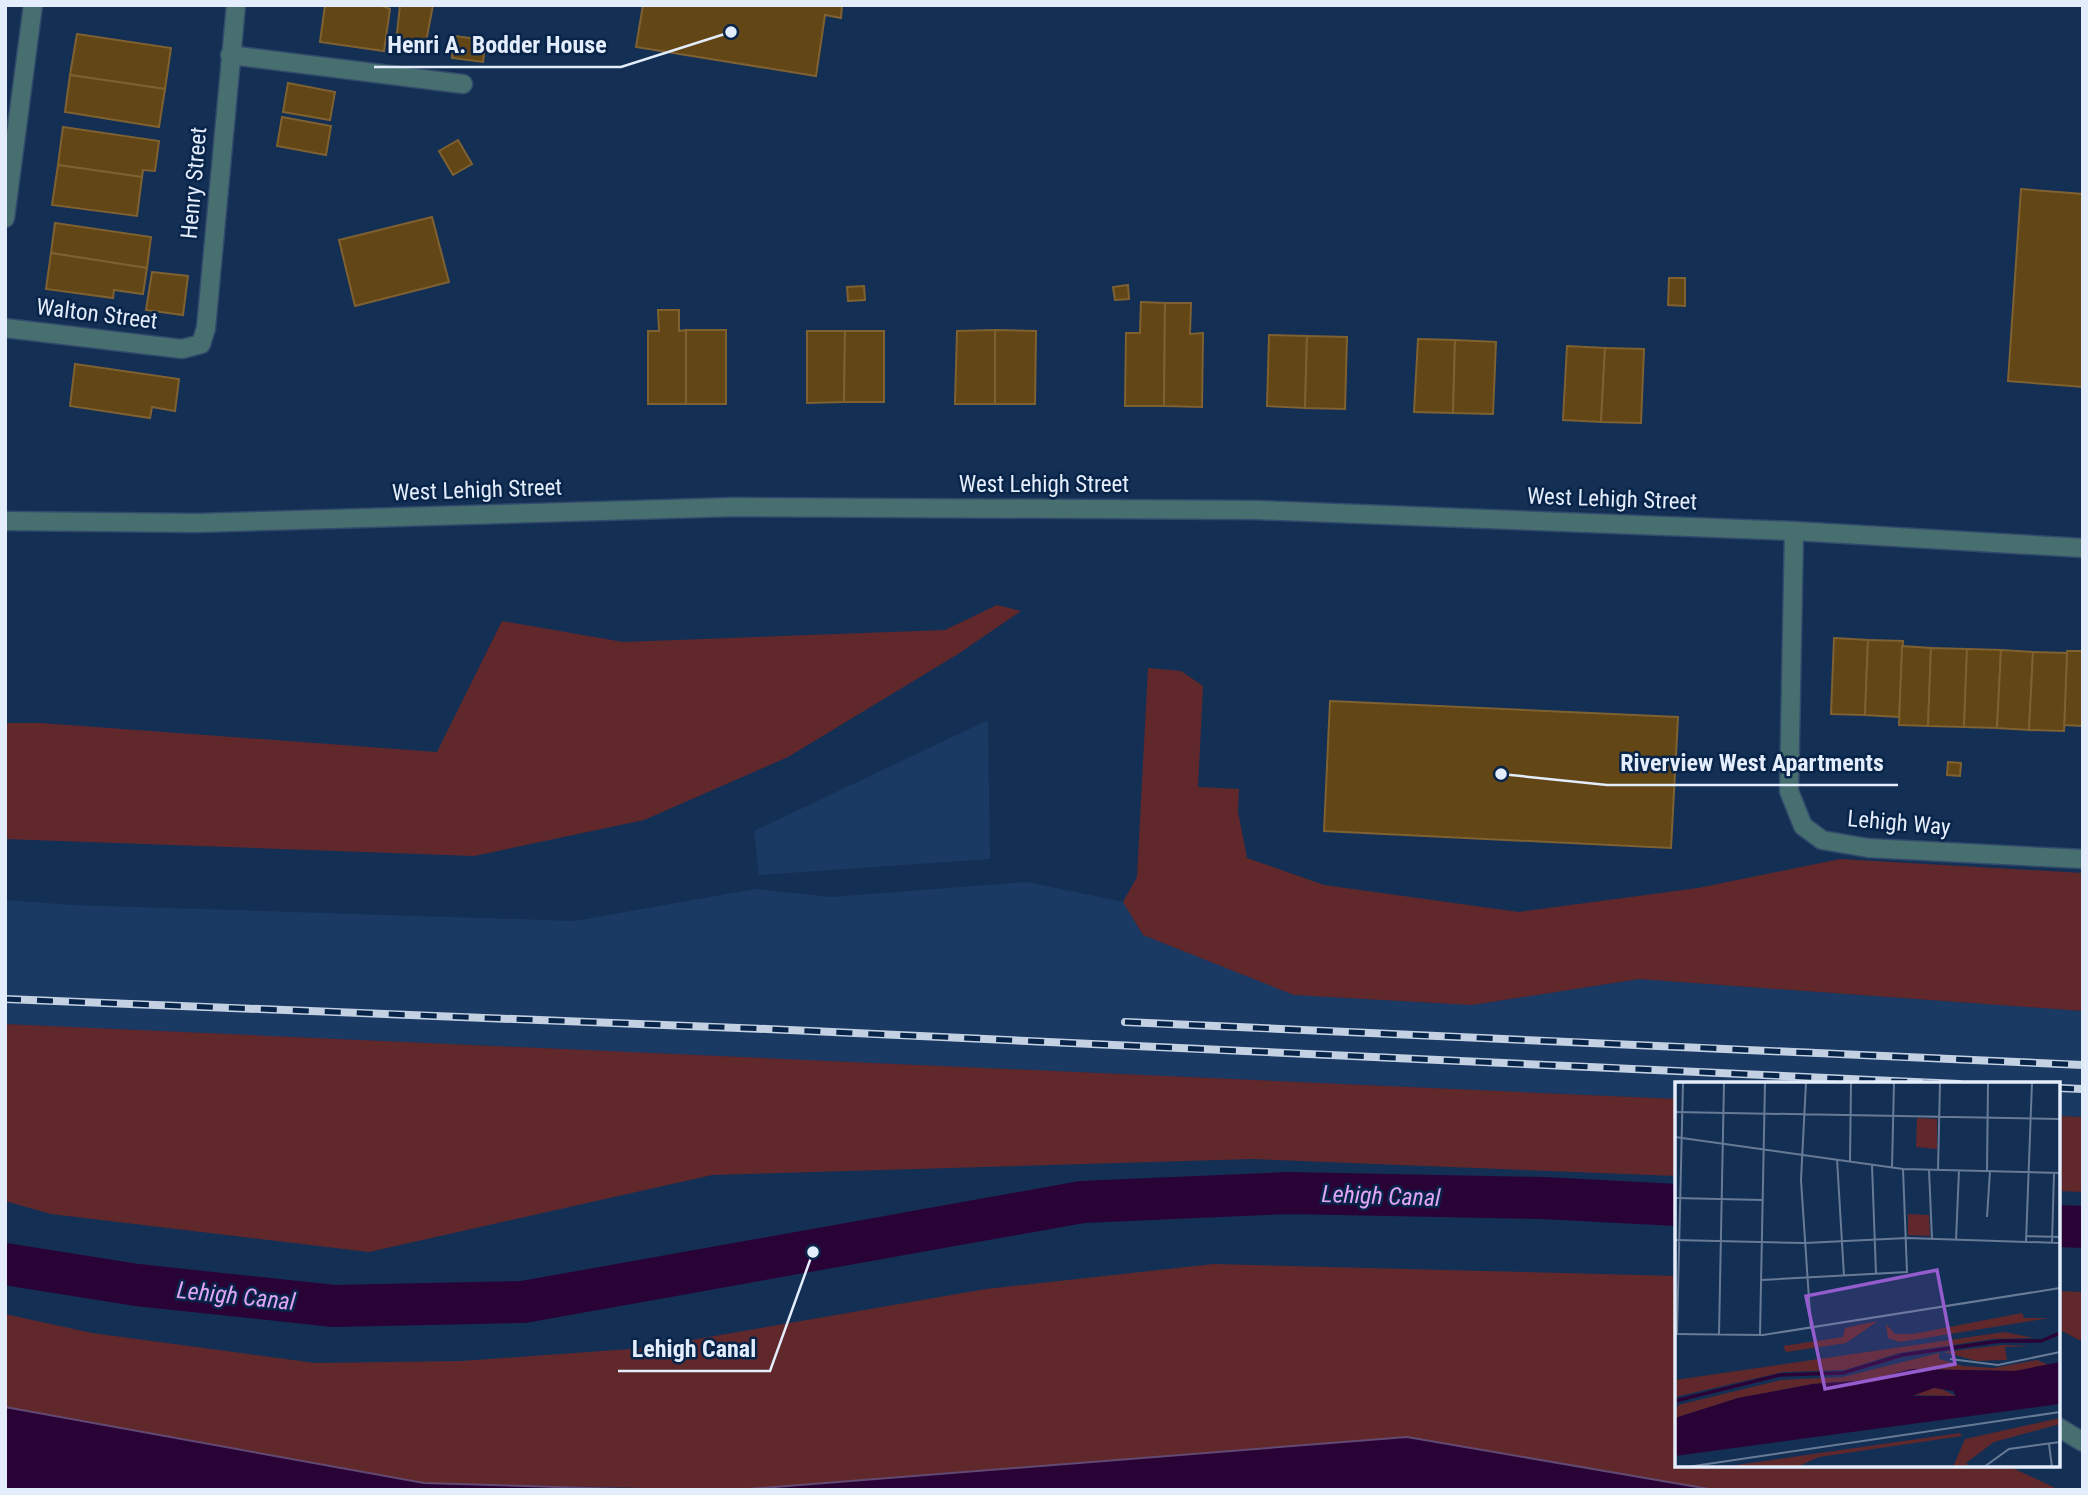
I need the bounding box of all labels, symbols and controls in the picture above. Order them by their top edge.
callout: Henri A. Bodder House [374,22,621,67]
text: Henri A. Bodder House [387,31,607,59]
street label: Henry Street [176,126,212,240]
street label: Walton Street [35,293,159,335]
street label: West Lehigh Street [959,471,1129,498]
street label: West Lehigh Street [391,474,563,506]
street label: West Lehigh Street [1526,483,1698,515]
callout: Riverview West Apartments [1607,740,1898,785]
text: Riverview West Apartments [1620,749,1884,777]
street label: Lehigh Way [1846,805,1952,841]
inset map [1675,1082,2060,1467]
water label: Lehigh Canal [1321,1180,1442,1212]
water label: Lehigh Canal [175,1276,297,1316]
callout: Lehigh Canal [618,1326,770,1371]
text: Lehigh Canal [632,1335,756,1363]

